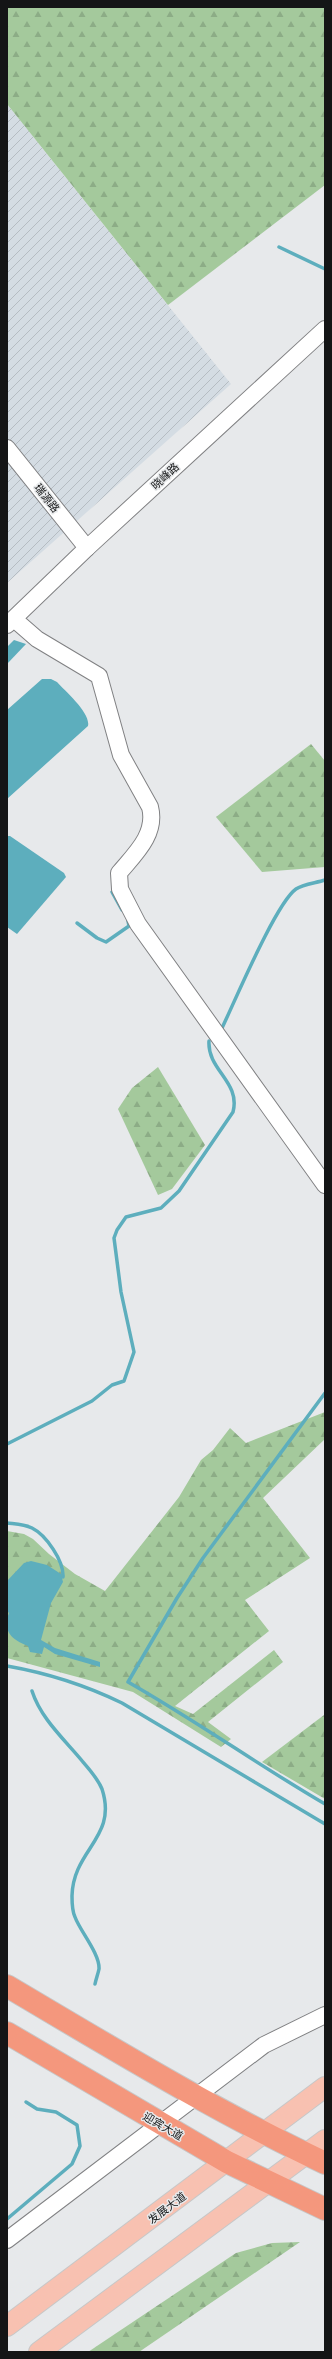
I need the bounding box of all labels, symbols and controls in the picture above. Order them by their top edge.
street label: 晓峰路 [149,460,182,492]
street label: 瑞源路 [31,481,62,515]
street label: 迎宾大道 [140,2110,185,2143]
street label: 发展大道 [146,2190,189,2227]

